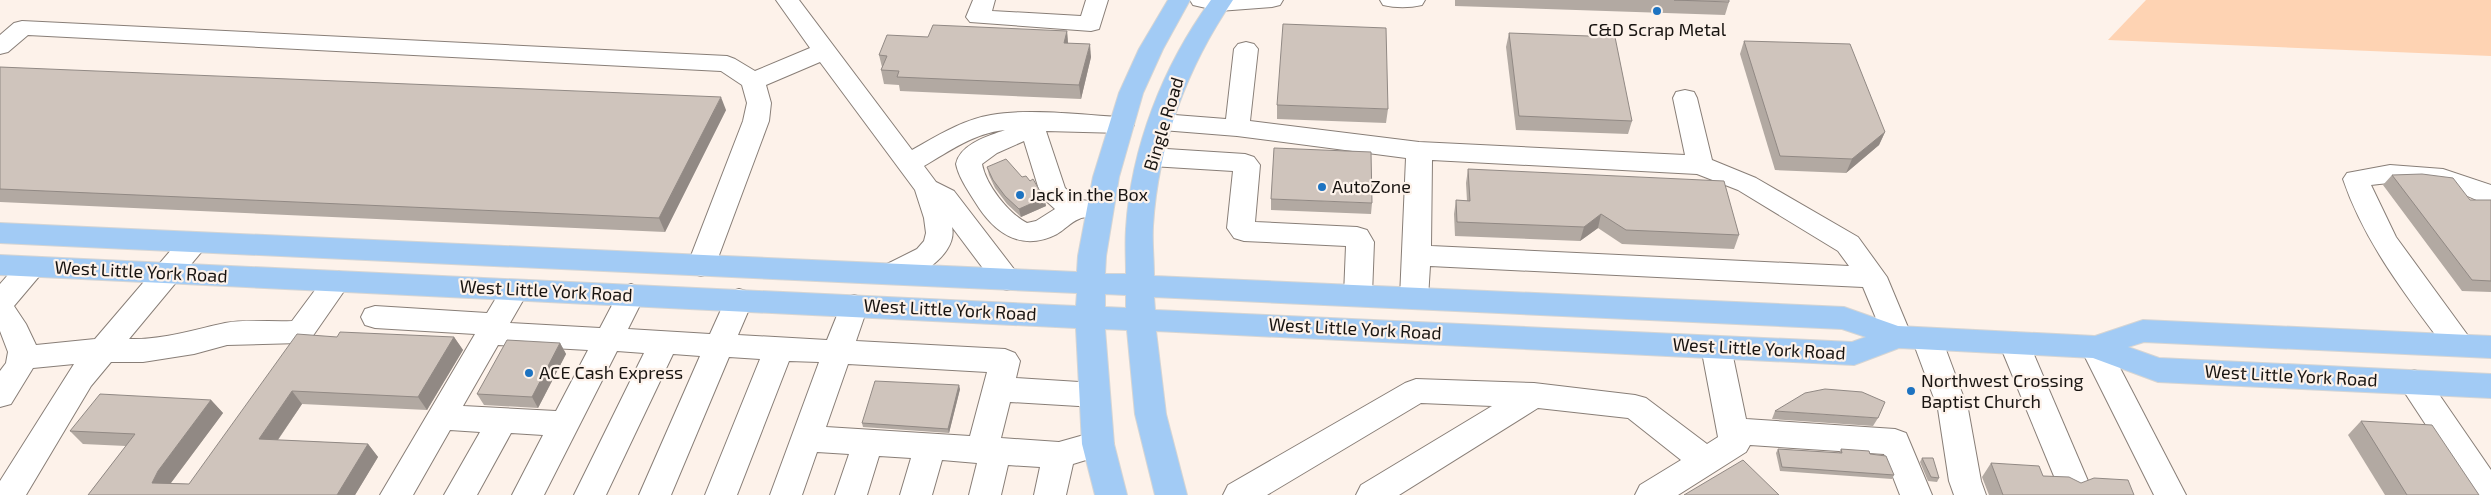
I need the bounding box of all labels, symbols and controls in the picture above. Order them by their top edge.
marker: C&D Scrap Metal [1651,5,1663,17]
place label: C&D Scrap Metal [1588,18,1727,40]
street label: Bingle Road [1138,74,1188,173]
place label: AutoZone [1332,175,1411,197]
marker: AutoZone [1316,181,1328,193]
place label: Jack in the Box [1030,183,1149,205]
marker: Jack in the Box [1014,189,1026,201]
street label: West Little York Road [54,255,228,287]
street label: West Little York Road [459,274,633,306]
street label: West Little York Road [863,293,1037,325]
street label: West Little York Road [1268,312,1442,344]
street label: West Little York Road [1672,332,1846,364]
street label: West Little York Road [2204,359,2378,391]
place label: ACE Cash Express [539,361,683,383]
marker: ACE Cash Express [523,367,535,379]
place label: Northwest Crossing Baptist Church [1921,369,2084,412]
marker: Northwest Crossing Baptist Church [1905,385,1917,397]

